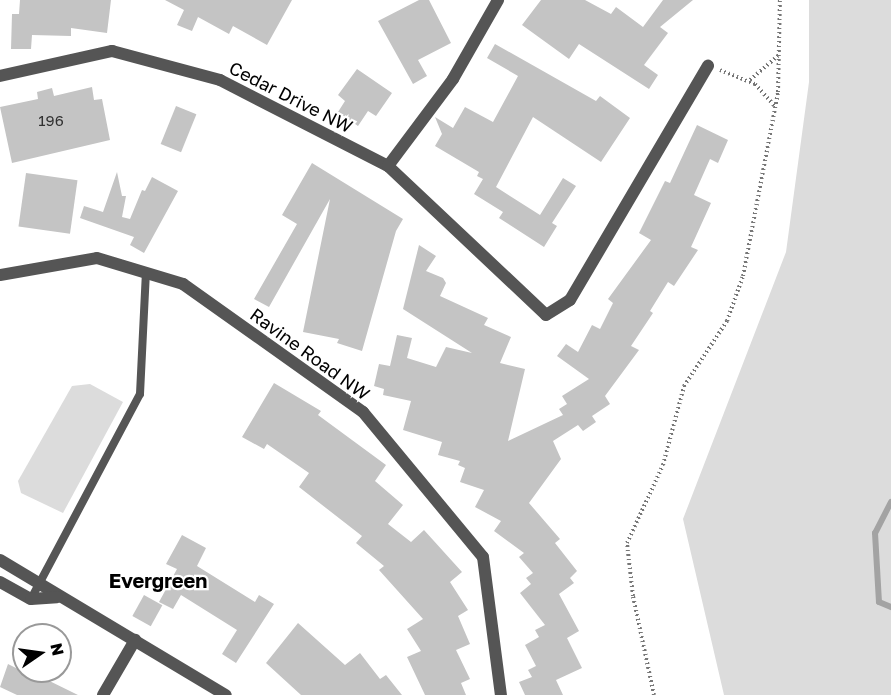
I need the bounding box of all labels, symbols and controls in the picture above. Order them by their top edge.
street label: Cedar Drive NW [226,57,356,137]
house number: 196 [38,112,64,130]
street label: Ravine Road NW [246,303,374,405]
district label: Evergreen [109,568,207,592]
north arrow [12,623,72,683]
text: N [46,641,69,658]

